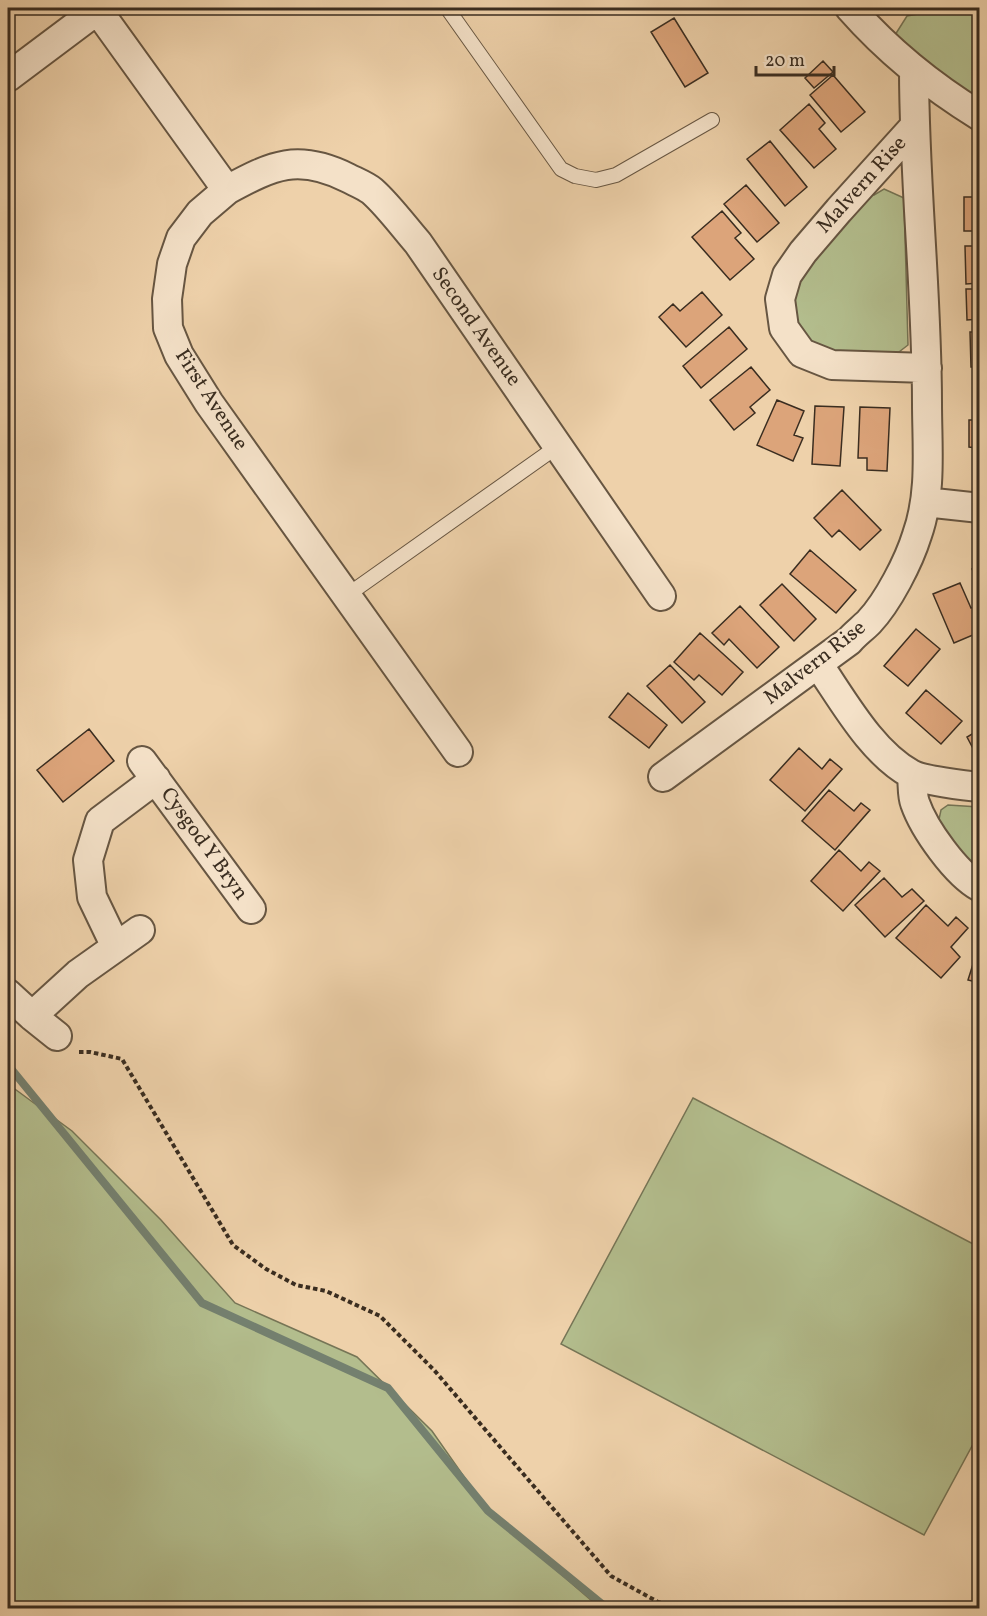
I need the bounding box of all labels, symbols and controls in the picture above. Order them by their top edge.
scale bar [756,39,834,77]
text: 20 m [765,49,805,74]
street label: Malvern Rise [810,130,914,240]
street label: Second Avenue [424,262,528,392]
street label: First Avenue [167,344,255,456]
street label: Malvern Rise [758,614,872,712]
street label: Cysgod Y Bryn [153,782,255,906]

